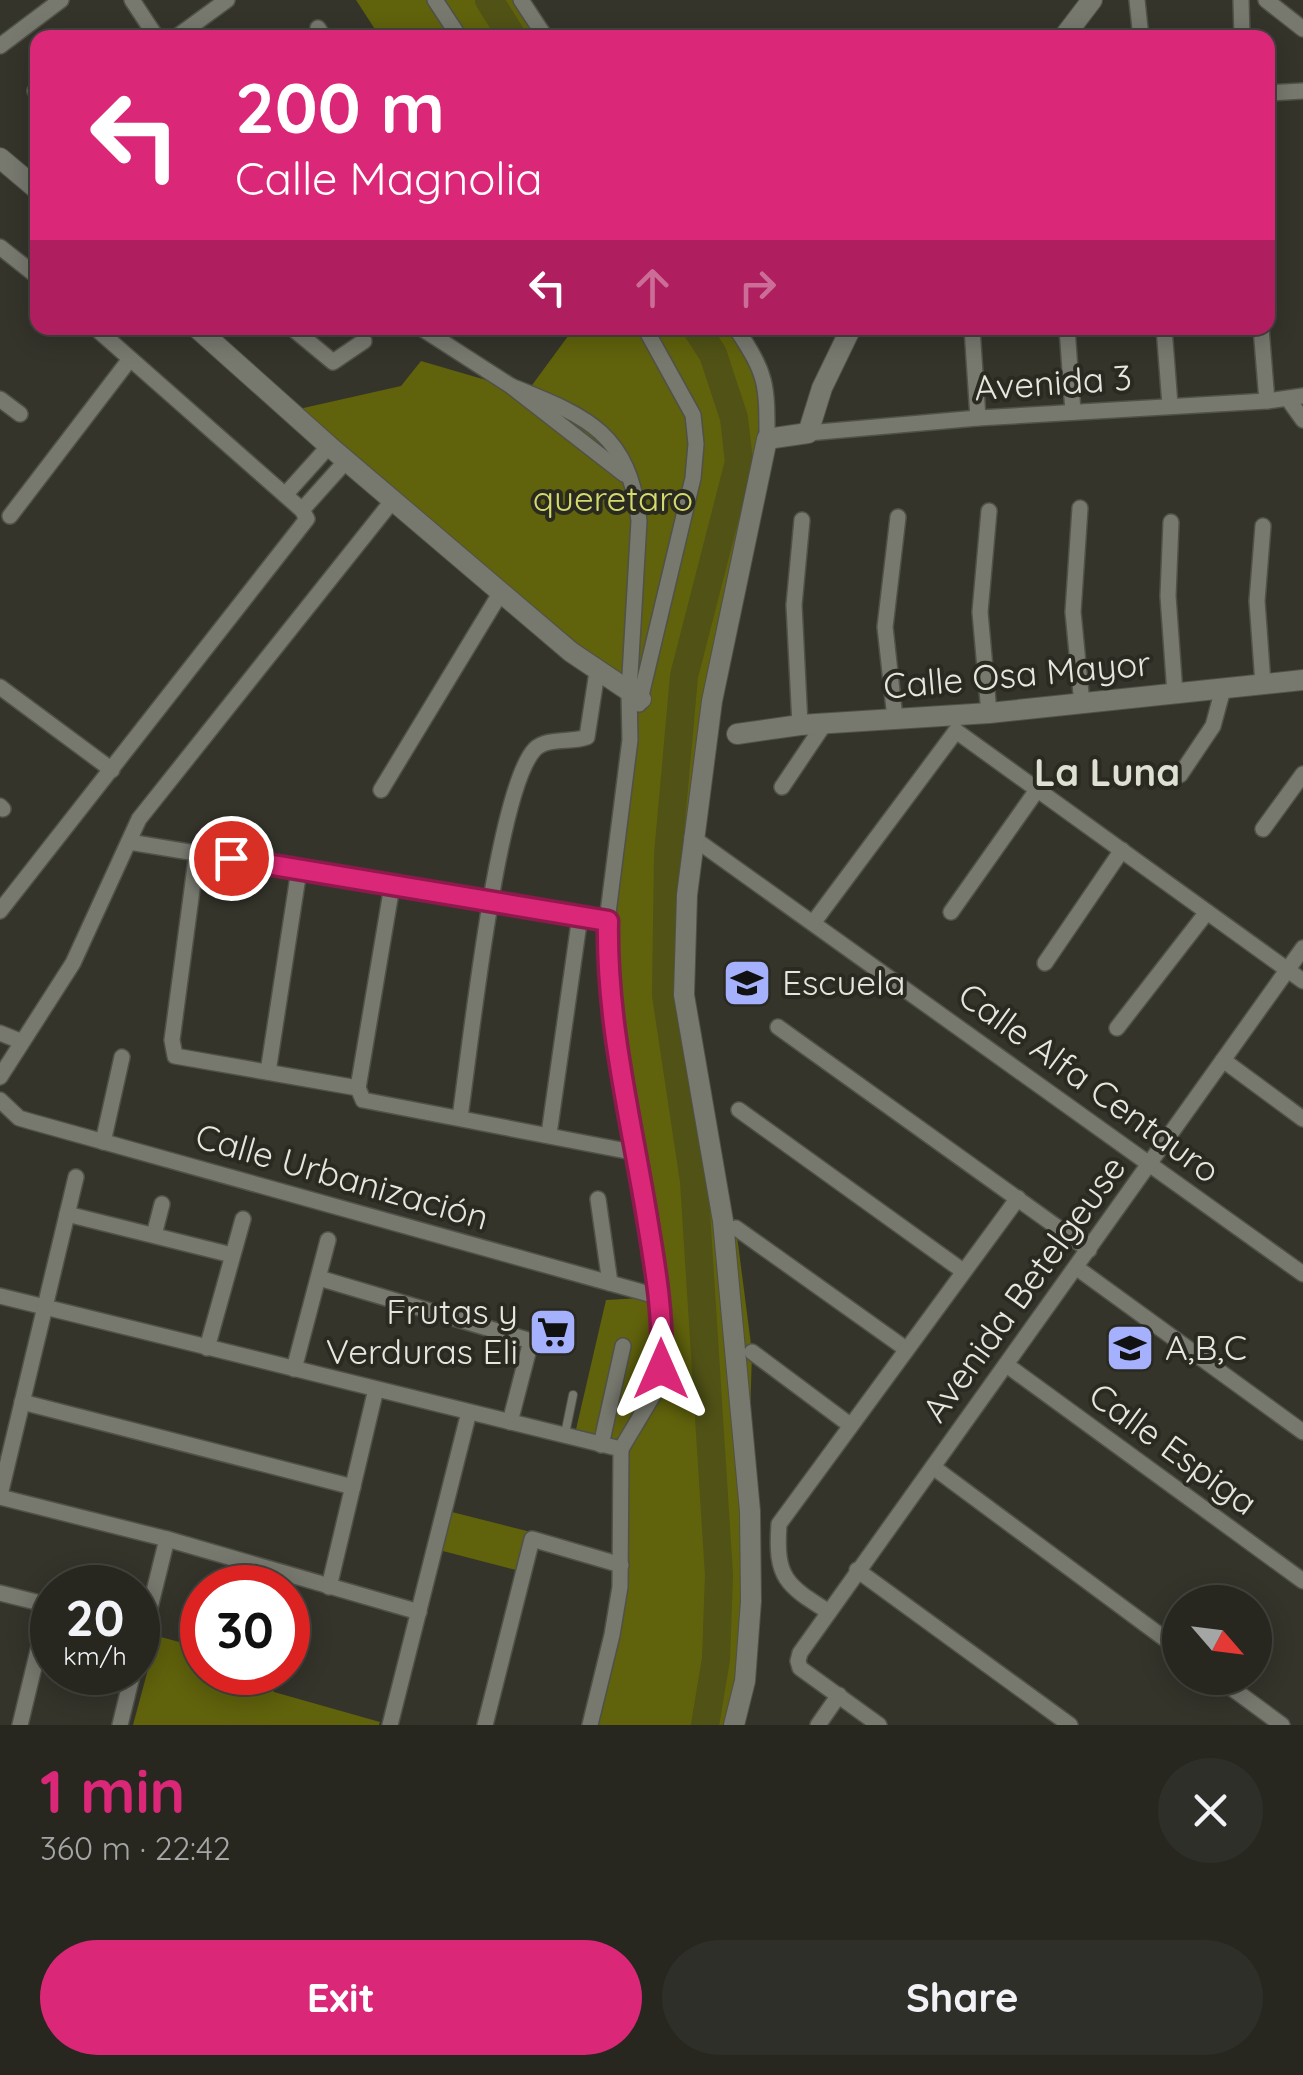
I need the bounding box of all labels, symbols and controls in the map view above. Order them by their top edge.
text: 200 m [235,63,445,151]
icon: left [70,70,200,200]
text: Calle Magnolia [235,150,543,206]
icon: left [520,260,575,315]
icon: ahead [625,260,680,315]
icon: right [730,260,785,315]
street label: Avenida 3 [973,355,1133,409]
park label: queretaro [533,476,693,520]
street label: Calle Osa Mayor [882,640,1152,708]
district label: La Luna [1034,748,1180,796]
pin [189,816,274,901]
icon: arrive [204,831,259,886]
school or university icon: Escuela [721,957,773,1009]
place label: Escuela [782,960,905,1004]
street label: Calle Alfa Centauro [950,973,1229,1192]
street label: Calle Urbanización [191,1113,494,1239]
street label: Avenida Betelgeuse [912,1147,1135,1430]
place label: Frutas y Verduras Eli [326,1289,518,1373]
supermarket icon: Frutas y Verduras Eli [527,1306,579,1358]
position arrow [609,1317,713,1421]
school or university icon: A,B,C [1104,1322,1156,1374]
place label: A,B,C [1165,1325,1247,1369]
street label: Calle Espiga [1081,1372,1266,1524]
speed limit sign: 30 [180,1565,310,1695]
north arrow [1162,1585,1272,1695]
map controls [1162,1585,1272,1695]
text: 20 [65,1586,125,1649]
text: km/h [63,1640,127,1671]
text: 1 min [40,1753,185,1828]
button: close [1158,1758,1263,1863]
text: 360 m · 22:42 [40,1828,231,1868]
button: Exit [40,1940,642,2055]
button: Share [662,1940,1263,2055]

